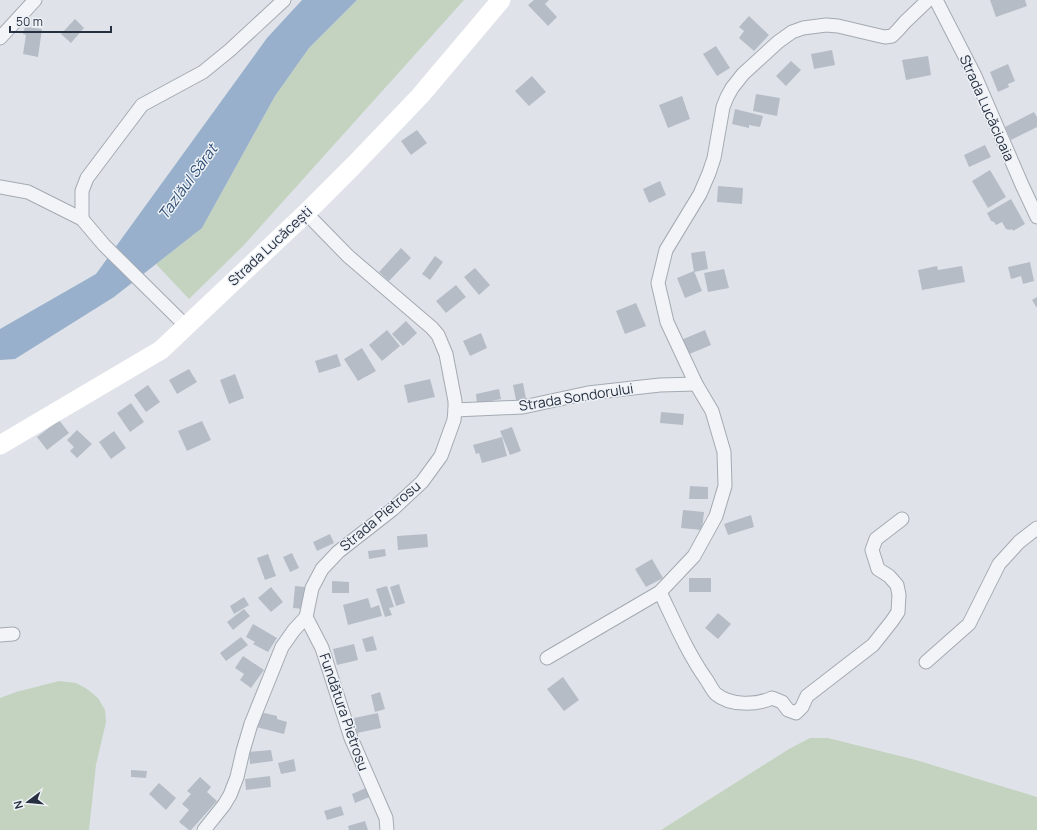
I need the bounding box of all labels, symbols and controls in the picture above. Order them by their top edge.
scale bar [10,8,111,34]
text: 50 m [16,13,43,30]
street label: Strada Lucăcioaia [955,52,1019,164]
water label: Tazlăul Sărat [153,138,223,224]
street label: Strada Lucăcești [223,202,316,290]
street label: Strada Sondorului [517,378,635,415]
street label: Strada Pietrosu [335,476,424,555]
street label: Fundătura Pietrosu [315,650,374,773]
north arrow [8,782,48,822]
text: N [10,799,26,811]

